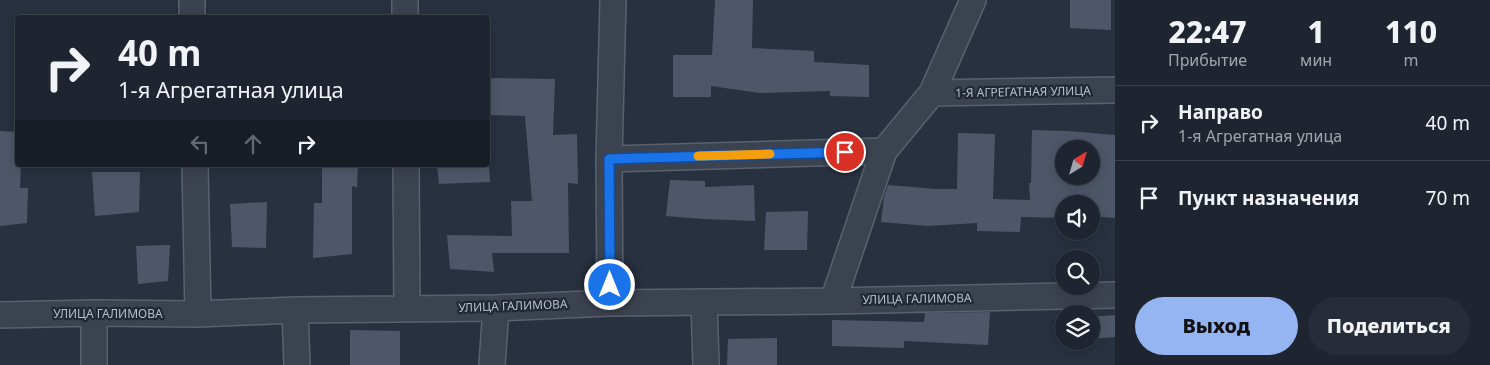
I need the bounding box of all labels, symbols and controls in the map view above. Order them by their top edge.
text: 22:47 [1169,11,1247,52]
text: 1 [1307,11,1325,52]
text: 110 [1385,11,1437,52]
text: 40 m [118,29,201,76]
icon: right [35,35,100,100]
text: Прибытие [1168,49,1247,71]
text: мин [1300,49,1332,71]
text: m [1404,49,1419,71]
text: 1-я Агрегатная улица [118,74,344,104]
street label: 1-Я АГРЕГАТНАЯ УЛИЦА [955,82,1091,101]
text: Направо [1178,99,1263,125]
icon: right [1135,109,1163,137]
text: 40 m [1426,110,1470,136]
text: 1-я Агрегатная улица [1178,125,1342,147]
icon: left [186,130,214,158]
icon: ahead [239,130,267,158]
icon: right [292,130,320,158]
pin [824,131,866,173]
icon: arrive [831,138,859,166]
north arrow [1055,140,1100,185]
map controls [1055,140,1100,350]
icon: arrive [1135,184,1163,212]
text: Пункт назначения [1178,185,1359,211]
text: 70 m [1426,185,1470,211]
button: sound [1055,195,1100,240]
button: search [1055,250,1100,295]
position arrow [583,258,635,310]
street label: УЛИЦА ГАЛИМОВА [862,289,972,308]
street label: УЛИЦА ГАЛИМОВА [458,295,568,316]
button: Выход [1135,297,1298,355]
button: Поделиться [1308,297,1470,355]
street label: УЛИЦА ГАЛИМОВА [53,305,163,322]
button: layers [1055,305,1100,350]

